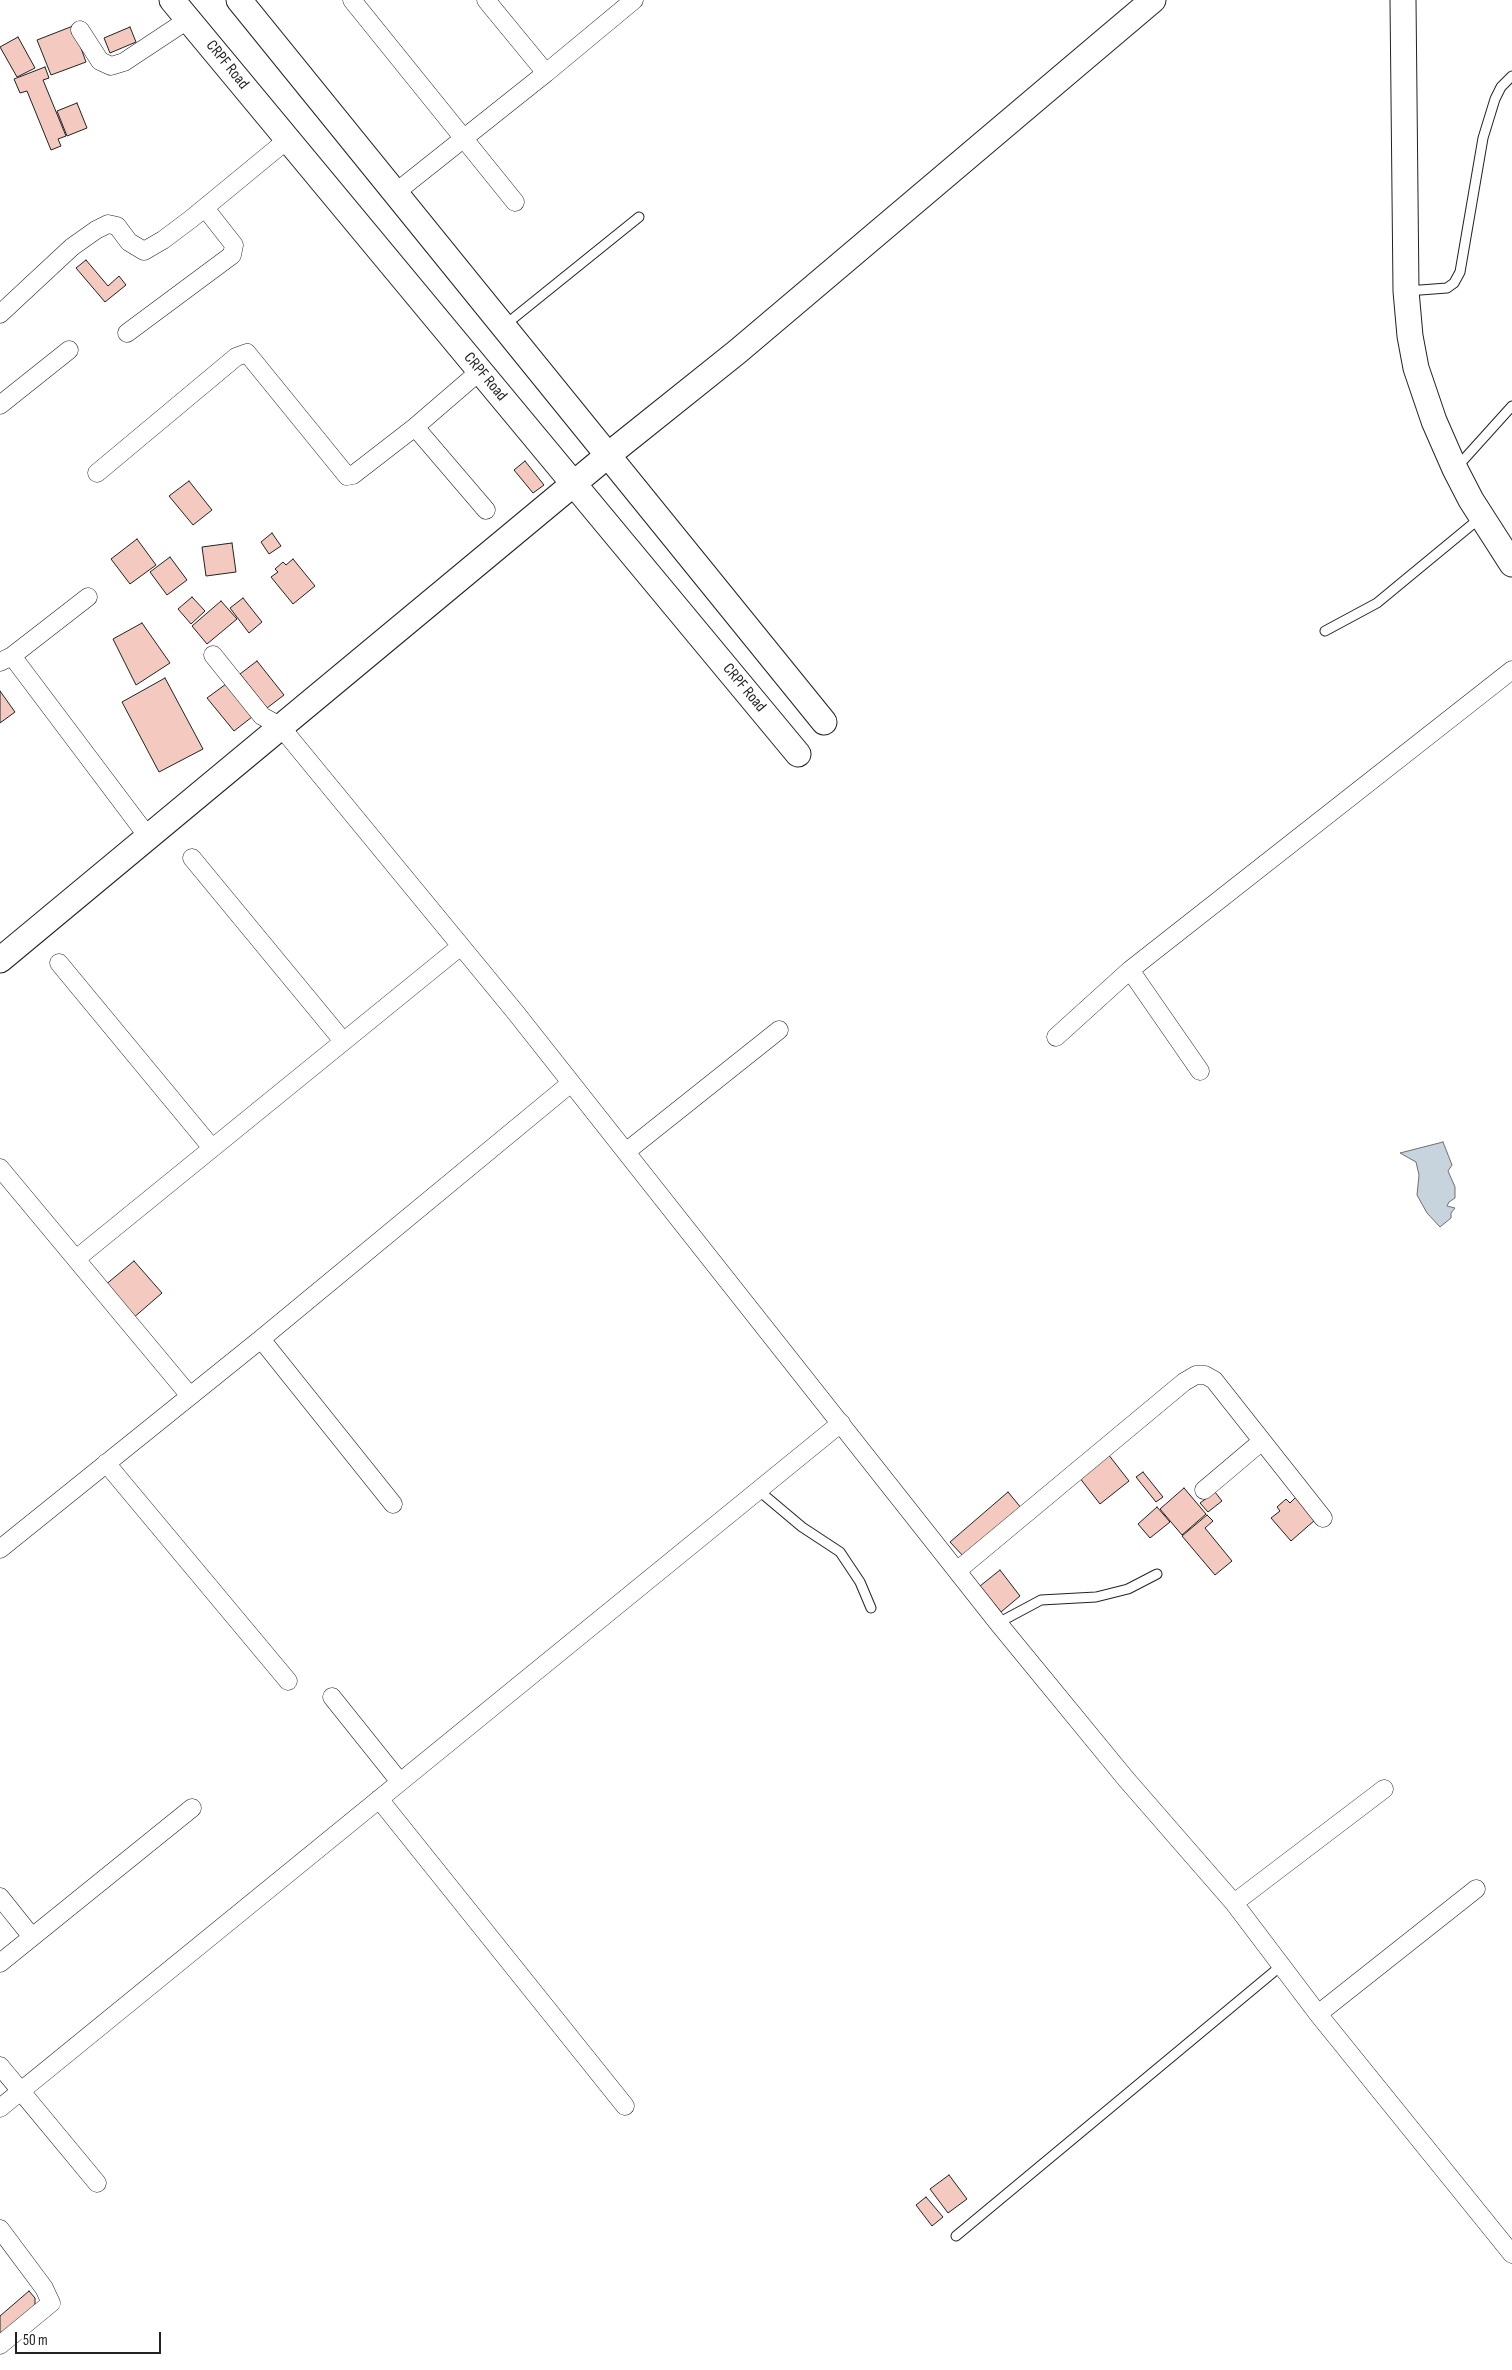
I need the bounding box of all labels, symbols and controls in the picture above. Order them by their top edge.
street label: CRPF Road [201,37,253,93]
street label: CRPF Road [459,349,511,405]
street label: CRPF Road [718,660,770,716]
scale bar [18,2322,164,2354]
text: 50 m [23,2331,48,2350]

